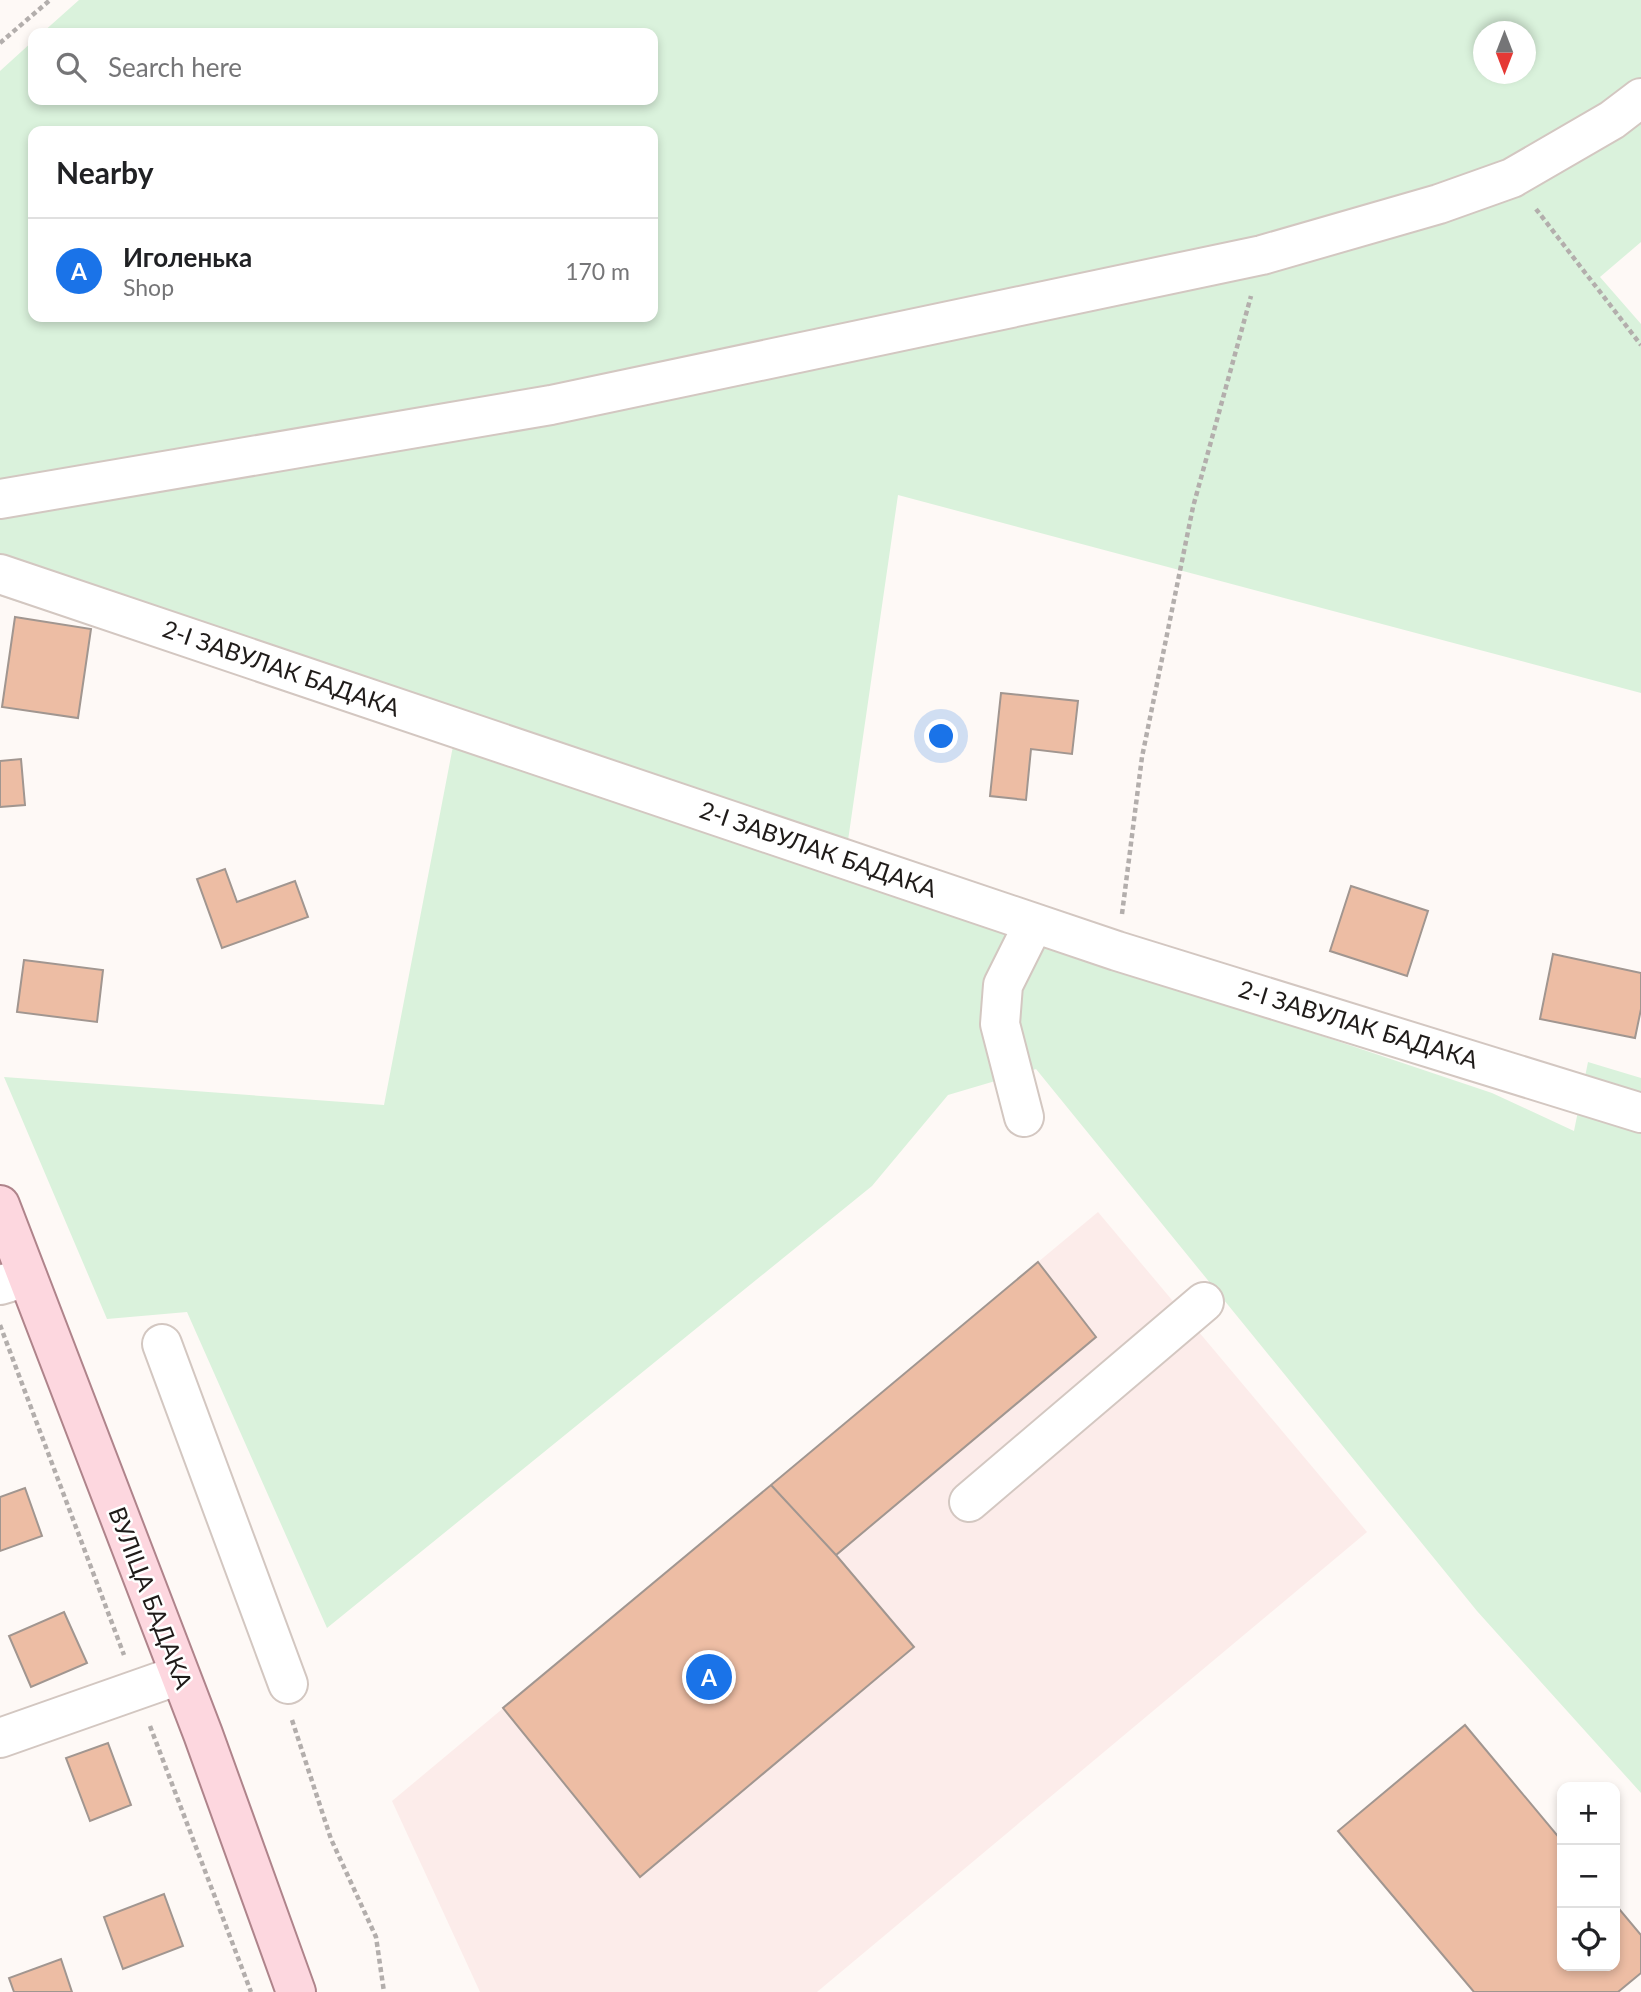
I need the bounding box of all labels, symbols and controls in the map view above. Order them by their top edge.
north arrow [1473,21,1536,84]
search box [28,28,658,105]
icon: search [52,48,90,86]
text: Search here [108,51,242,83]
text: Nearby [56,154,154,190]
text: Иголенька [123,241,252,273]
text: A [71,257,87,285]
text: 170 m [565,257,630,285]
text: Shop [123,273,174,301]
street label: 2-І ЗАВУЛАК БАДАКА [159,613,405,722]
your location [924,719,958,753]
street label: 2-І ЗАВУЛАК БАДАКА [696,794,942,903]
street label: 2-І ЗАВУЛАК БАДАКА [1235,973,1482,1074]
street label: ВУЛІЦА БАДАКА [103,1502,200,1693]
pin: A [686,1651,732,1703]
map controls [1557,1782,1620,1971]
button: + [1557,1782,1620,1845]
button: − [1557,1845,1620,1908]
button: locate [1557,1908,1620,1971]

